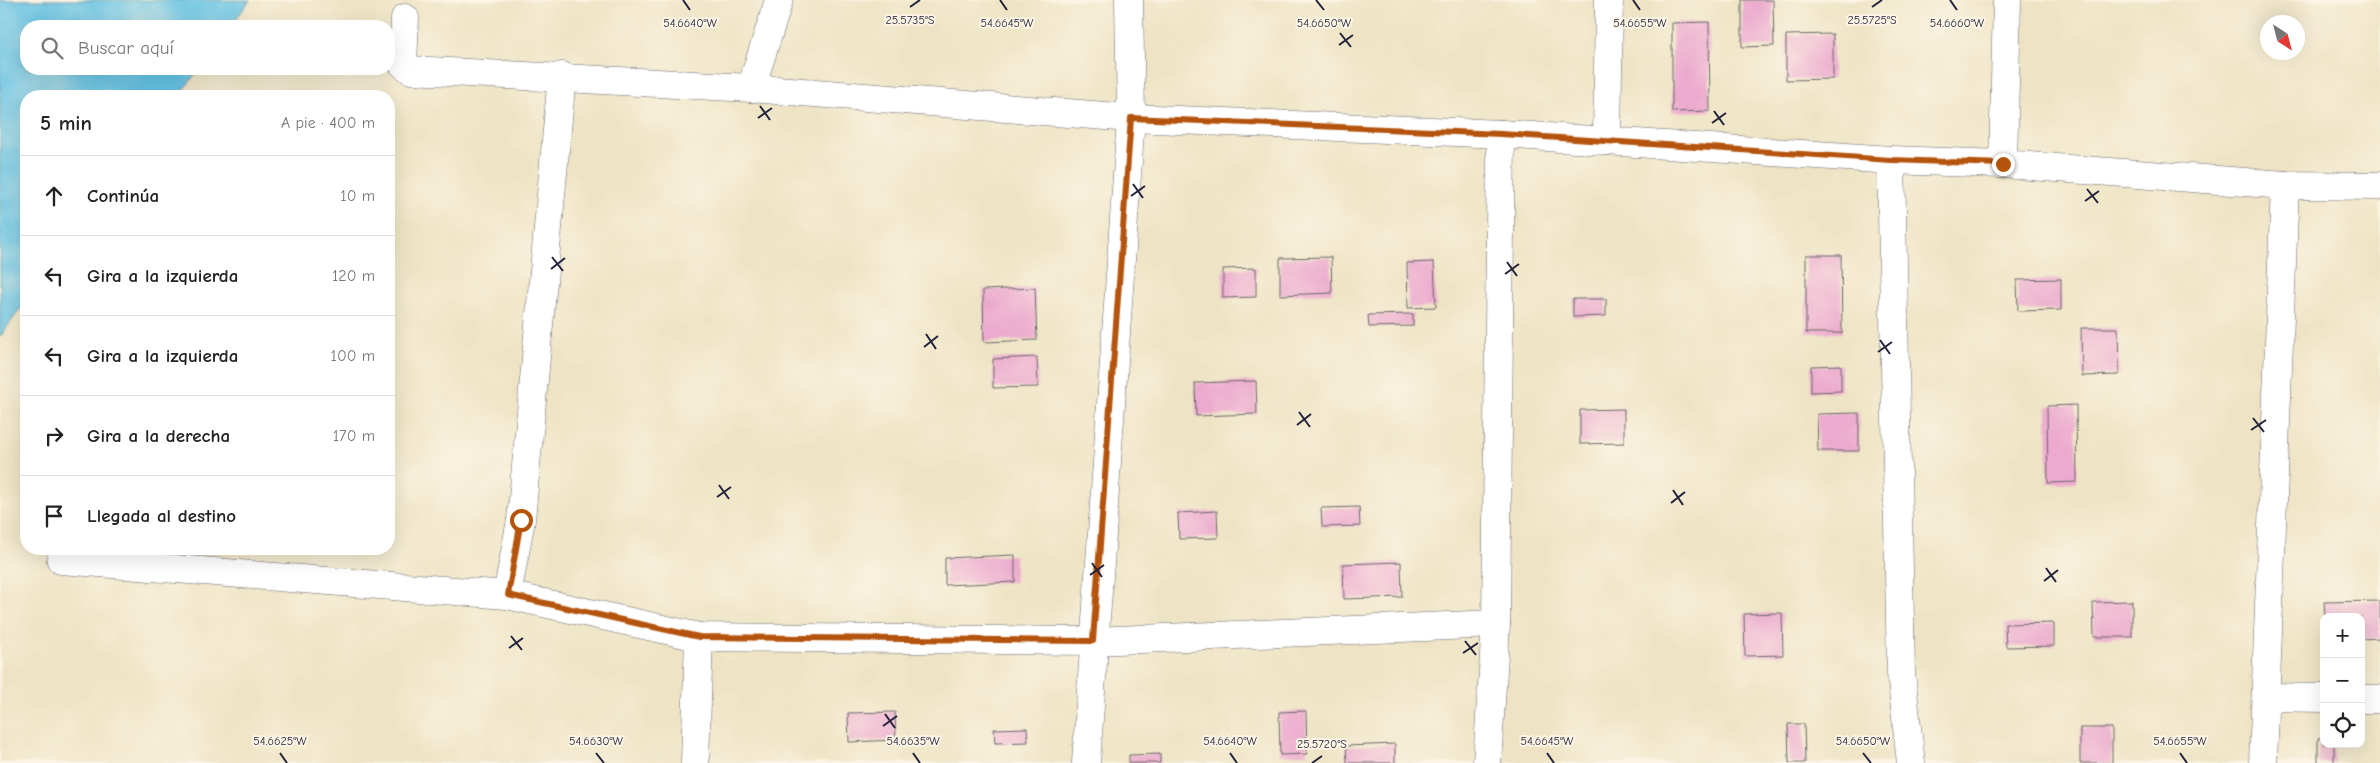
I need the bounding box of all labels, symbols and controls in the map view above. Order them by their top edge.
text: 25.5735°S [886,13,935,27]
text: 25.5725°S [1847,13,1897,27]
north arrow [2260,15,2305,60]
text: 54.6640°W [663,16,717,30]
text: 54.6645°W [981,16,1034,30]
text: 54.6650°W [1297,16,1352,30]
text: 54.6655°W [1613,16,1667,30]
text: 54.6660°W [1930,16,1985,30]
search box [20,20,395,75]
icon: search [38,34,66,62]
text: Buscar aquí [78,37,174,59]
text: 5 min [40,111,92,135]
text: A pie · 400 m [281,114,375,132]
route end [1992,153,2015,176]
icon: ahead [40,182,68,210]
text: Continúa [87,185,159,207]
text: 10 m [340,187,375,205]
icon: left [40,262,68,290]
text: Gira a la izquierda [87,265,238,287]
text: 120 m [332,267,375,285]
icon: left [40,342,68,370]
text: Gira a la izquierda [87,345,238,367]
text: 100 m [331,347,375,365]
icon: right [40,422,68,450]
text: Gira a la derecha [87,425,230,447]
text: 170 m [333,427,375,445]
icon: arrive [40,502,68,530]
text: Llegada al destino [87,505,236,527]
route start [510,509,533,532]
map controls [2320,613,2365,748]
button: + [2320,613,2365,658]
button: − [2320,658,2365,703]
button: locate [2320,703,2365,748]
text: 54.6625°W [253,734,307,748]
text: 54.6630°W [569,734,624,748]
text: 54.6635°W [886,734,940,748]
text: 54.6640°W [1203,734,1257,748]
text: 54.6645°W [1521,734,1574,748]
text: 54.6650°W [1836,734,1891,748]
text: 54.6655°W [2153,734,2207,748]
text: 25.5720°S [1297,737,1347,751]

